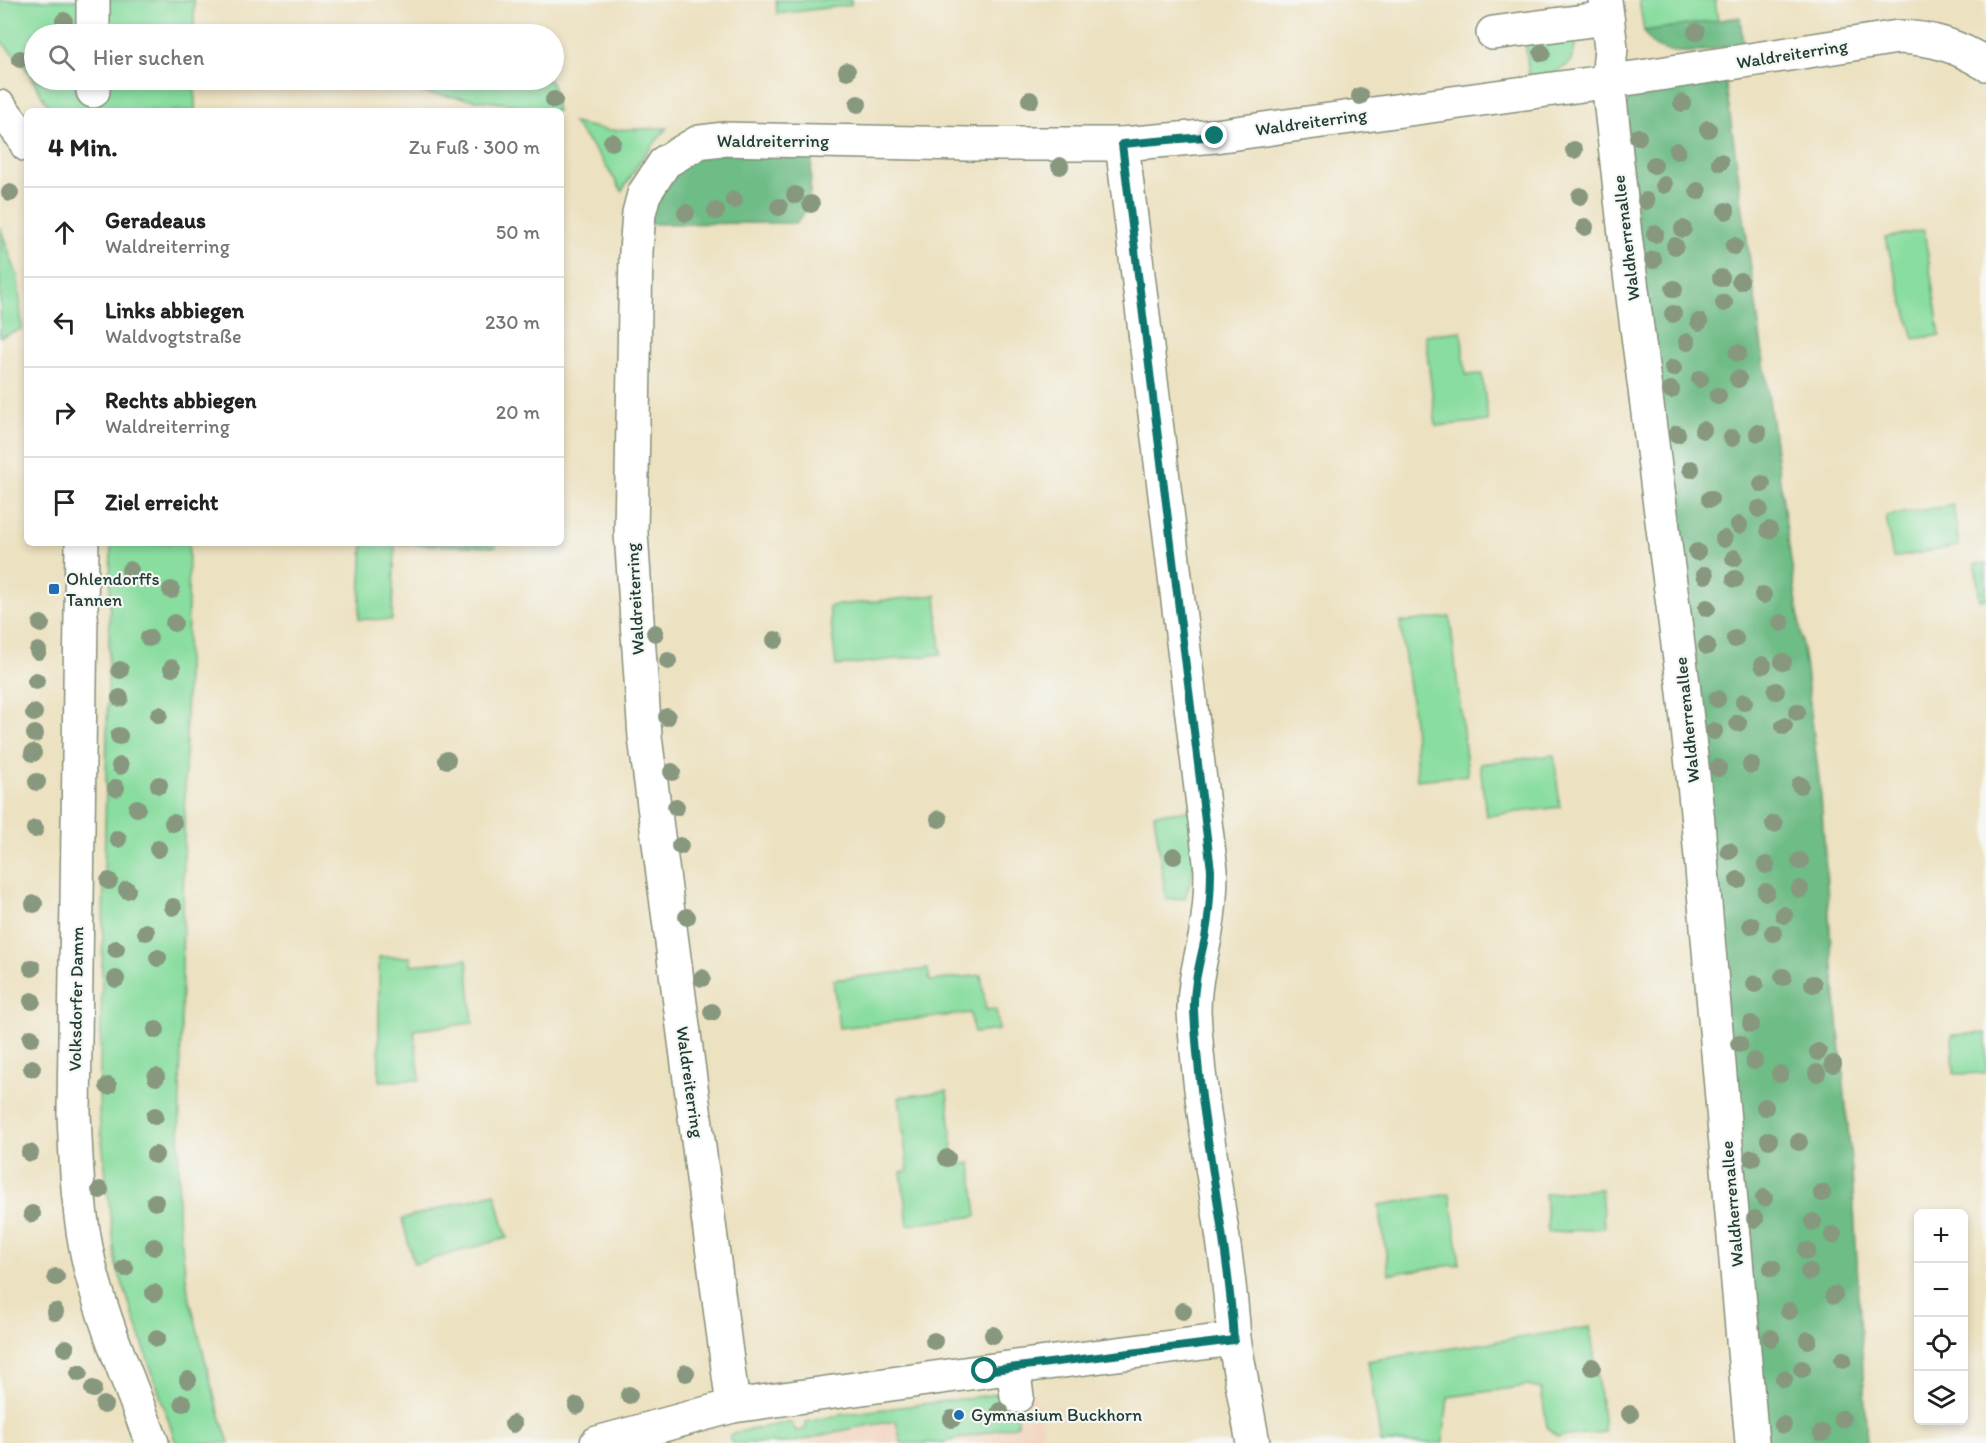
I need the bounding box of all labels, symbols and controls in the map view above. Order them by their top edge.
search box [24,24,564,90]
street label: Waldreiterring [1735,34,1850,74]
icon: search [45,41,78,74]
text: Hier suchen [93,44,204,71]
street label: Waldreiterring [1254,103,1369,141]
route end [1201,122,1227,148]
street label: Waldreiterring [717,130,830,152]
text: 4 Min. [48,131,118,163]
text: Zu Fuß · 300 m [409,135,540,159]
street label: Waldherrenallee [1607,174,1645,302]
text: Geradeaus [105,207,206,234]
icon: ahead [48,216,81,249]
text: 50 m [496,220,540,244]
text: Waldreiterring [105,234,230,258]
text: Links abbiegen [105,297,244,324]
icon: left [48,306,81,339]
text: 230 m [485,310,540,334]
text: Waldvogtstraße [105,324,242,348]
text: Rechts abbiegen [105,387,257,414]
icon: right [48,396,81,429]
text: 20 m [496,400,540,424]
text: Waldreiterring [105,414,230,438]
icon: arrive [48,486,81,519]
text: Ziel erreicht [105,489,218,516]
street label: Waldreiterring [621,541,649,656]
place label: Ohlendorffs Tannen [66,568,160,611]
marker: Ohlendorffs Tannen [47,582,61,596]
street label: Waldherrenallee [1669,656,1705,784]
street label: Volksdorfer Damm [64,926,88,1072]
street label: Waldreiterring [671,1025,709,1140]
street label: Waldherrenallee [1716,1140,1748,1268]
map controls [1914,1209,1968,1425]
button: + [1914,1209,1968,1263]
button: − [1914,1263,1968,1317]
button: locate [1914,1317,1968,1371]
route start [971,1357,997,1383]
button: layers [1914,1371,1968,1425]
place label: Gymnasium Buckhorn [971,1404,1142,1426]
marker: Gymnasium Buckhorn [952,1408,966,1422]

